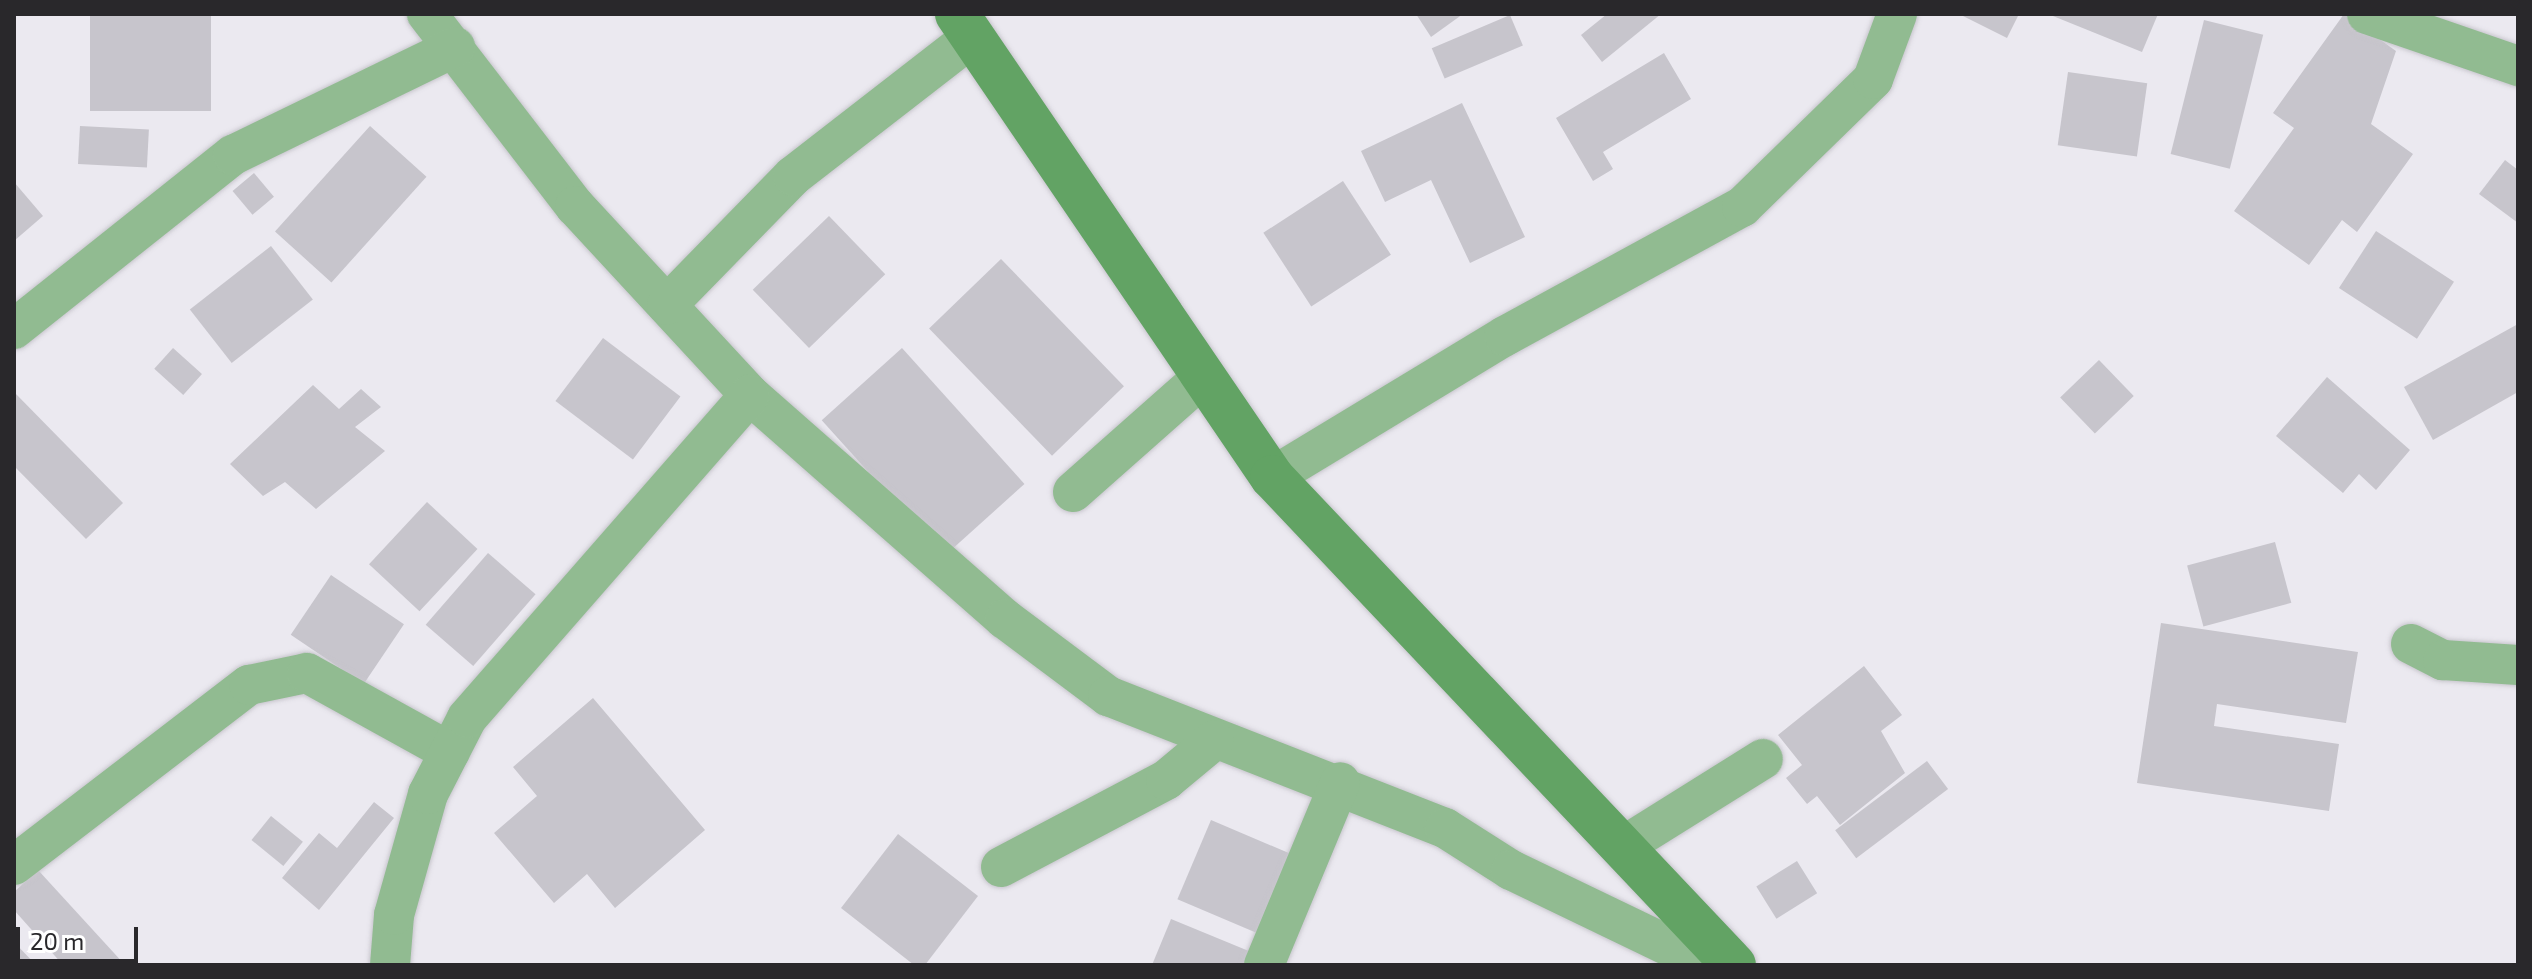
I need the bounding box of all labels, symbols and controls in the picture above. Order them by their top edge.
scale bar [20,911,142,961]
text: 20 m [30,926,84,955]

